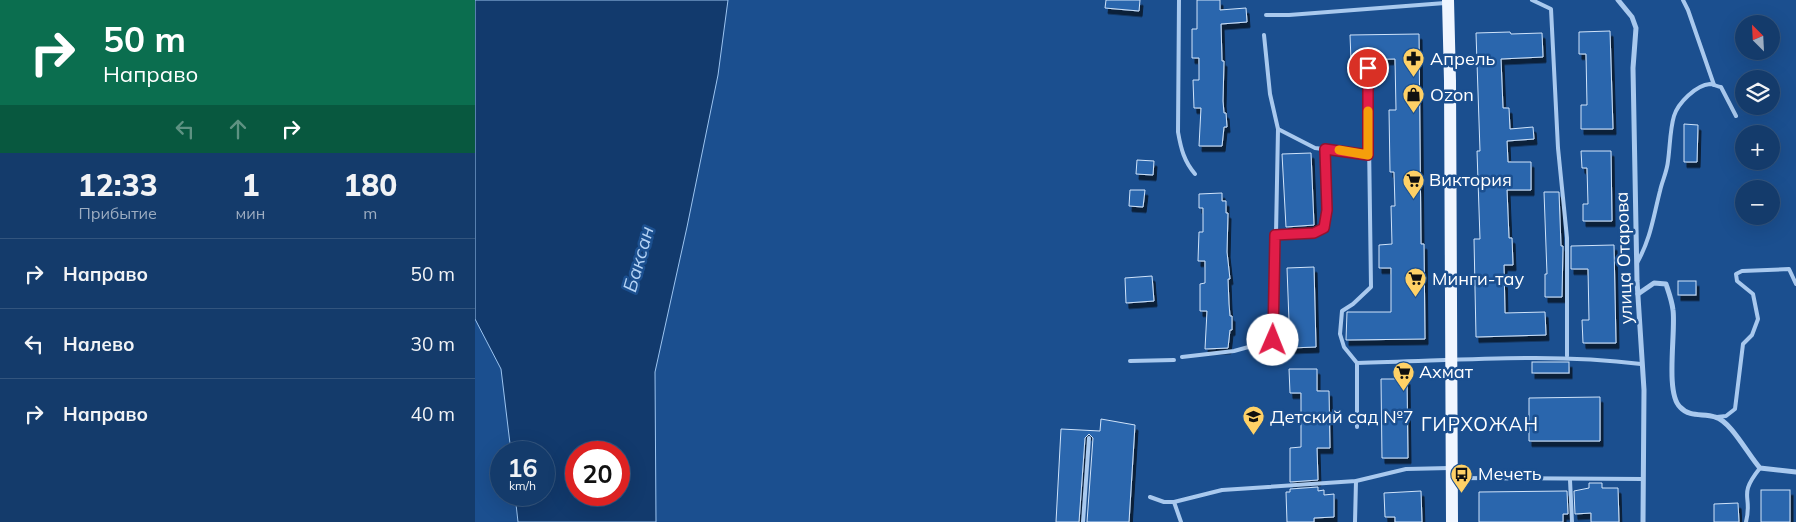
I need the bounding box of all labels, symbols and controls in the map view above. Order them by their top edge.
north arrow [1735,15,1780,60]
map controls [1735,15,1780,225]
text: 50 m [103,17,186,61]
icon: right [20,20,85,85]
pin [1347,47,1389,89]
pharmacy icon: Апрель [1402,47,1426,78]
place label: Апрель [1430,47,1495,70]
icon: arrive [1354,54,1382,82]
text: Направо [103,60,198,88]
button: layers [1735,70,1780,115]
shop icon: Ozon [1402,83,1426,114]
place label: Ozon [1430,83,1474,106]
icon: left [171,115,199,143]
icon: ahead [224,115,252,143]
icon: right [277,115,305,143]
button: + [1735,125,1780,170]
text: 12:33 [78,166,158,204]
text: 1 [241,166,259,204]
text: 180 [343,166,397,204]
supermarket icon: Виктория [1401,168,1425,199]
place label: Виктория [1429,168,1512,191]
button: − [1735,180,1780,225]
street label: улица Отарова [1610,191,1637,325]
text: Прибытие [79,203,157,223]
text: мин [235,203,265,223]
text: m [363,203,377,223]
water label: Баксан [617,223,659,295]
icon: right [20,260,48,288]
text: Направо [63,262,148,286]
text: 50 m [411,262,455,286]
supermarket icon: Минги-тау [1404,267,1428,298]
place label: Минги-тау [1432,267,1525,290]
position arrow [1246,313,1298,365]
icon: left [20,330,48,358]
text: Налево [63,332,135,356]
text: 30 m [411,332,455,356]
supermarket icon: Ахмат [1391,360,1415,391]
place label: Ахмат [1419,360,1474,383]
icon: right [20,400,48,428]
text: Направо [63,402,148,426]
text: 40 m [411,402,455,426]
school or university icon: Детский сад №7 [1242,405,1266,436]
place label: Детский сад №7 [1270,405,1414,428]
district label: ГИРХОЖАН [1421,412,1539,436]
speed limit sign: 20 [565,441,630,506]
text: 16 [507,452,538,483]
bus stop icon: Мечеть [1450,462,1474,493]
place label: Мечеть [1478,462,1542,485]
text: km/h [509,478,536,493]

